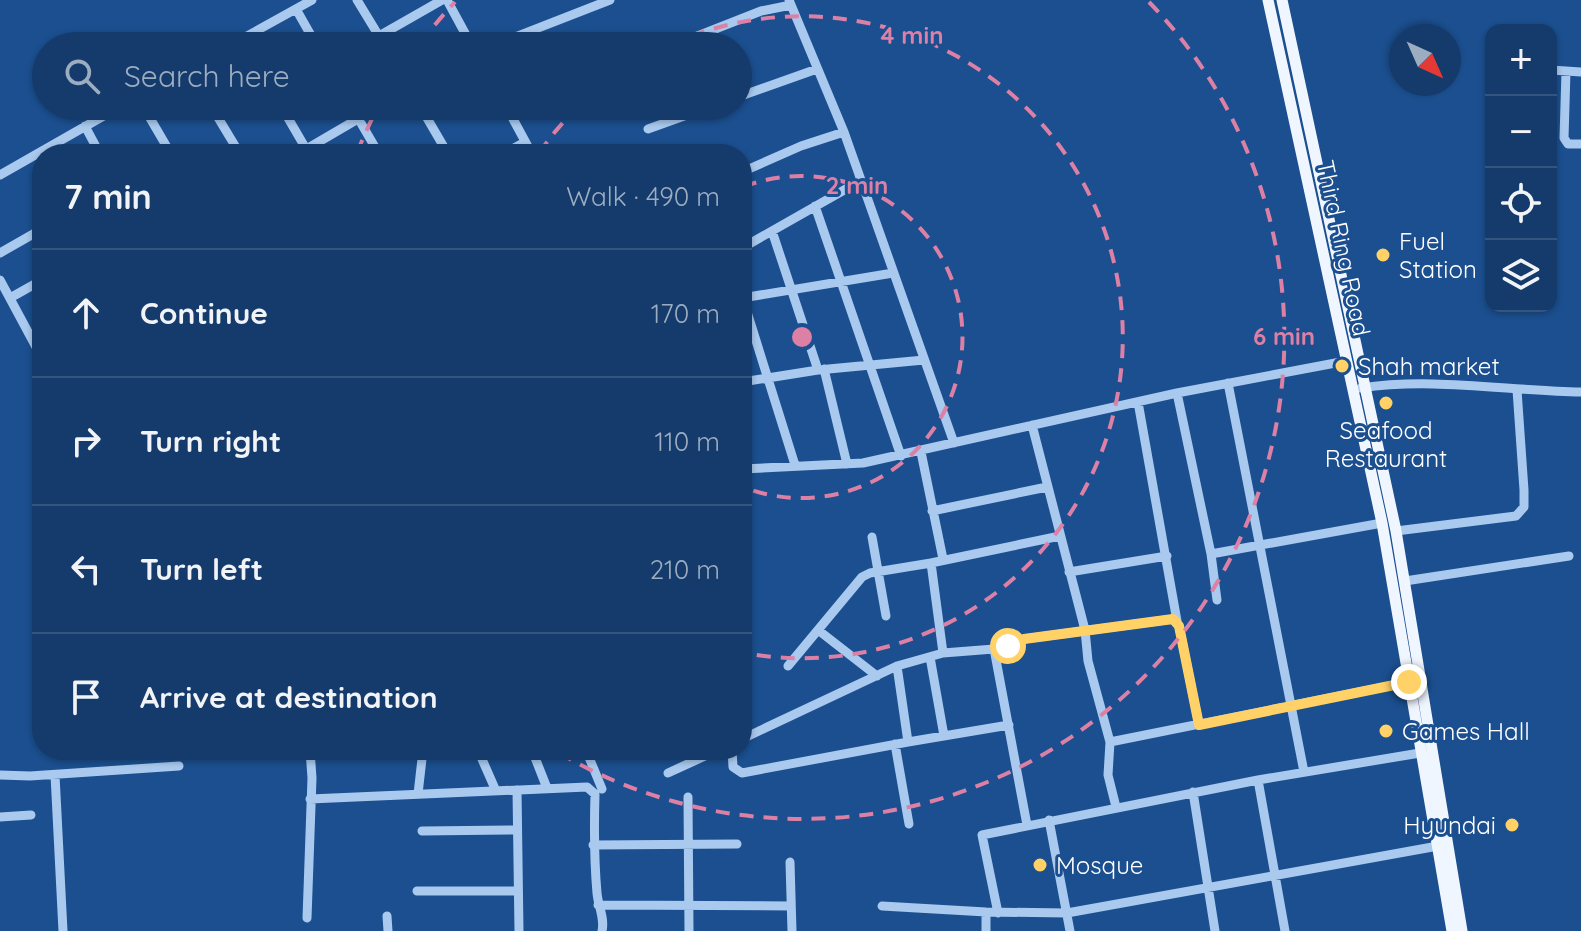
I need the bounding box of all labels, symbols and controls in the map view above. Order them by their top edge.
text: 4 min [881,20,943,50]
north arrow [1389,24,1461,96]
map controls [1485,24,1557,312]
button: + [1485,24,1557,96]
search box [32,32,752,120]
icon: search [60,54,104,98]
text: Search here [124,57,290,95]
button: − [1485,96,1557,168]
street label: Third Ring Road [1311,157,1377,339]
button: locate [1485,168,1557,240]
text: 2 min [826,170,888,200]
text: 7 min [64,175,152,218]
text: Walk · 490 m [566,180,720,213]
place label: Fuel Station [1399,226,1477,284]
button: layers [1485,240,1557,312]
marker: Fuel Station [1374,246,1392,264]
icon: ahead [64,291,108,335]
text: Continue [140,294,268,332]
text: 170 m [651,297,720,330]
text: 6 min [1253,321,1315,351]
centre of rings [788,323,816,351]
place label: Shah market [1358,351,1500,381]
marker: Shah market [1333,357,1351,375]
marker: Seafood Restaurant [1377,394,1395,412]
place label: Seafood Restaurant [1325,415,1447,473]
icon: right [64,419,108,463]
text: Turn right [140,422,281,460]
text: 110 m [654,425,720,458]
icon: left [64,547,108,591]
text: Turn left [140,550,263,588]
text: 210 m [650,553,720,586]
route start [990,628,1026,664]
route end [1391,664,1427,700]
icon: arrive [64,675,108,719]
text: Arrive at destination [140,678,438,716]
place label: Games Hall [1402,716,1530,746]
marker: Games Hall [1377,722,1395,740]
place label: Hyundai [1403,810,1496,840]
marker: Hyundai [1503,816,1521,834]
place label: Mosque [1056,850,1143,880]
marker: Mosque [1031,856,1049,874]

